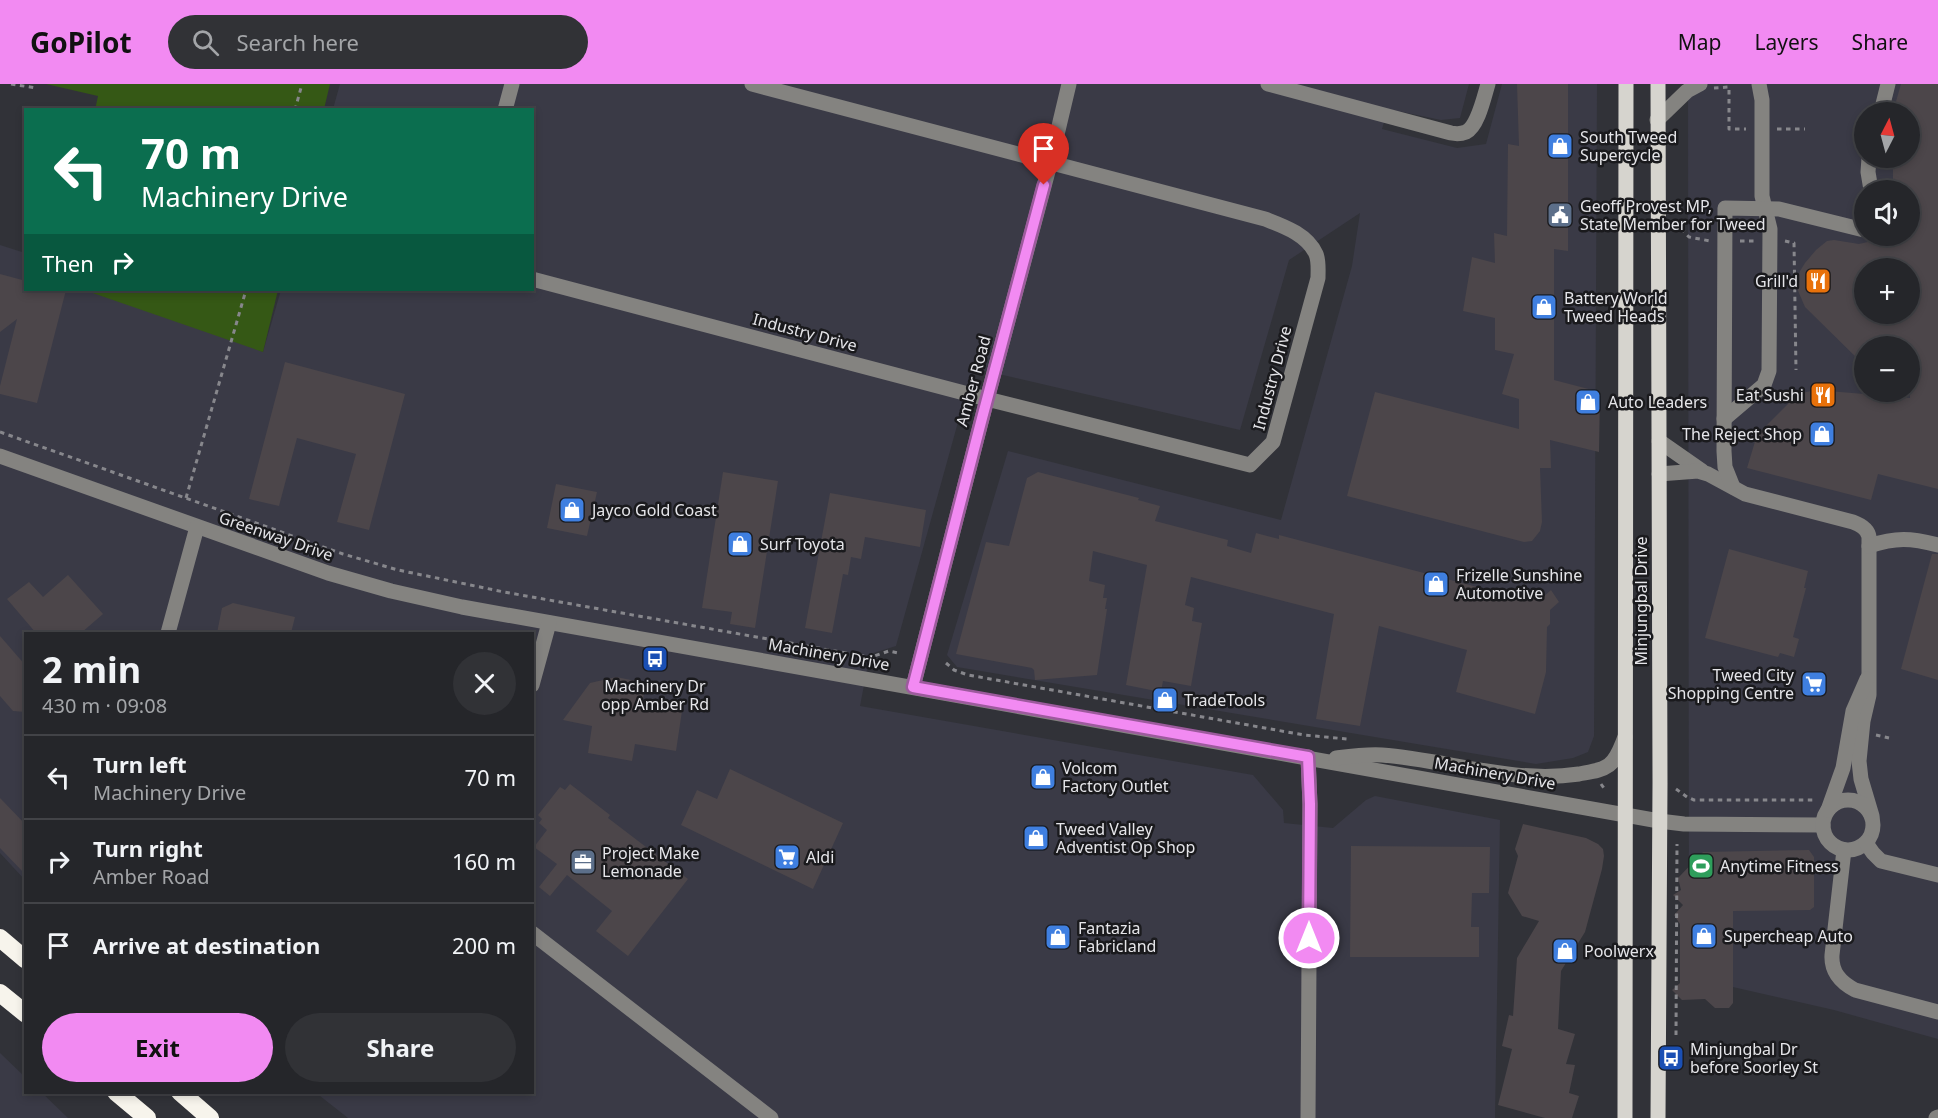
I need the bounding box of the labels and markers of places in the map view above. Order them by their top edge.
pin [1018,123,1069,185]
place label: South Tweed Supercycle [1580,126,1677,166]
shop icon: South Tweed Supercycle [1545,131,1575,161]
place label: Geoff Provest MP, State Member for Tweed [1580,195,1766,235]
public building icon: Geoff Provest MP, State Member for Tweed [1545,200,1575,230]
restaurant icon: Grill'd [1803,266,1833,296]
place label: Grill'd [1755,270,1798,292]
place label: Battery World Tweed Heads [1564,287,1668,327]
shop icon: Battery World Tweed Heads [1529,292,1559,322]
restaurant icon: Eat Sushi [1808,380,1838,410]
place label: Eat Sushi [1736,384,1804,406]
shop icon: Auto Leaders [1573,387,1603,417]
place label: Auto Leaders [1608,391,1707,413]
shop icon: The Reject Shop [1807,419,1837,449]
place label: The Reject Shop [1682,423,1802,445]
shop icon: Jayco Gold Coast [557,495,587,525]
place label: Jayco Gold Coast [590,499,717,521]
shop icon: Surf Toyota [725,529,755,559]
place label: Surf Toyota [760,533,845,555]
place label: Frizelle Sunshine Automotive [1456,564,1582,604]
shop icon: Frizelle Sunshine Automotive [1421,569,1451,599]
bus stop icon: Machinery Dr opp Amber Rd [640,644,670,674]
place label: Tweed City Shopping Centre [1668,664,1795,704]
supermarket icon: Tweed City Shopping Centre [1799,669,1829,699]
place label: Machinery Dr opp Amber Rd [601,675,709,715]
shop icon: TradeTools [1150,685,1180,715]
place label: TradeTools [1184,689,1265,711]
place label: Volcom Factory Outlet [1062,757,1169,797]
shop icon: Volcom Factory Outlet [1028,762,1058,792]
place label: Tweed Valley Adventist Op Shop [1056,818,1195,858]
shop icon: Tweed Valley Adventist Op Shop [1021,823,1051,853]
place label: Project Make Lemonade [602,842,699,882]
supermarket icon: Aldi [772,842,802,872]
place label: Aldi [806,846,834,868]
office icon: Project Make Lemonade [568,847,598,877]
sports icon: Anytime Fitness [1686,851,1716,881]
place label: Anytime Fitness [1720,855,1839,877]
place label: Fantazia Fabricland [1078,917,1156,957]
shop icon: Supercheap Auto [1689,921,1719,951]
shop icon: Fantazia Fabricland [1043,922,1073,952]
place label: Supercheap Auto [1724,925,1853,947]
shop icon: Poolwerx [1550,936,1580,966]
place label: Poolwerx [1584,940,1654,962]
place label: Minjungbal Dr before Soorley St [1690,1038,1818,1078]
bus stop icon: Minjungbal Dr before Soorley St [1656,1043,1686,1073]

